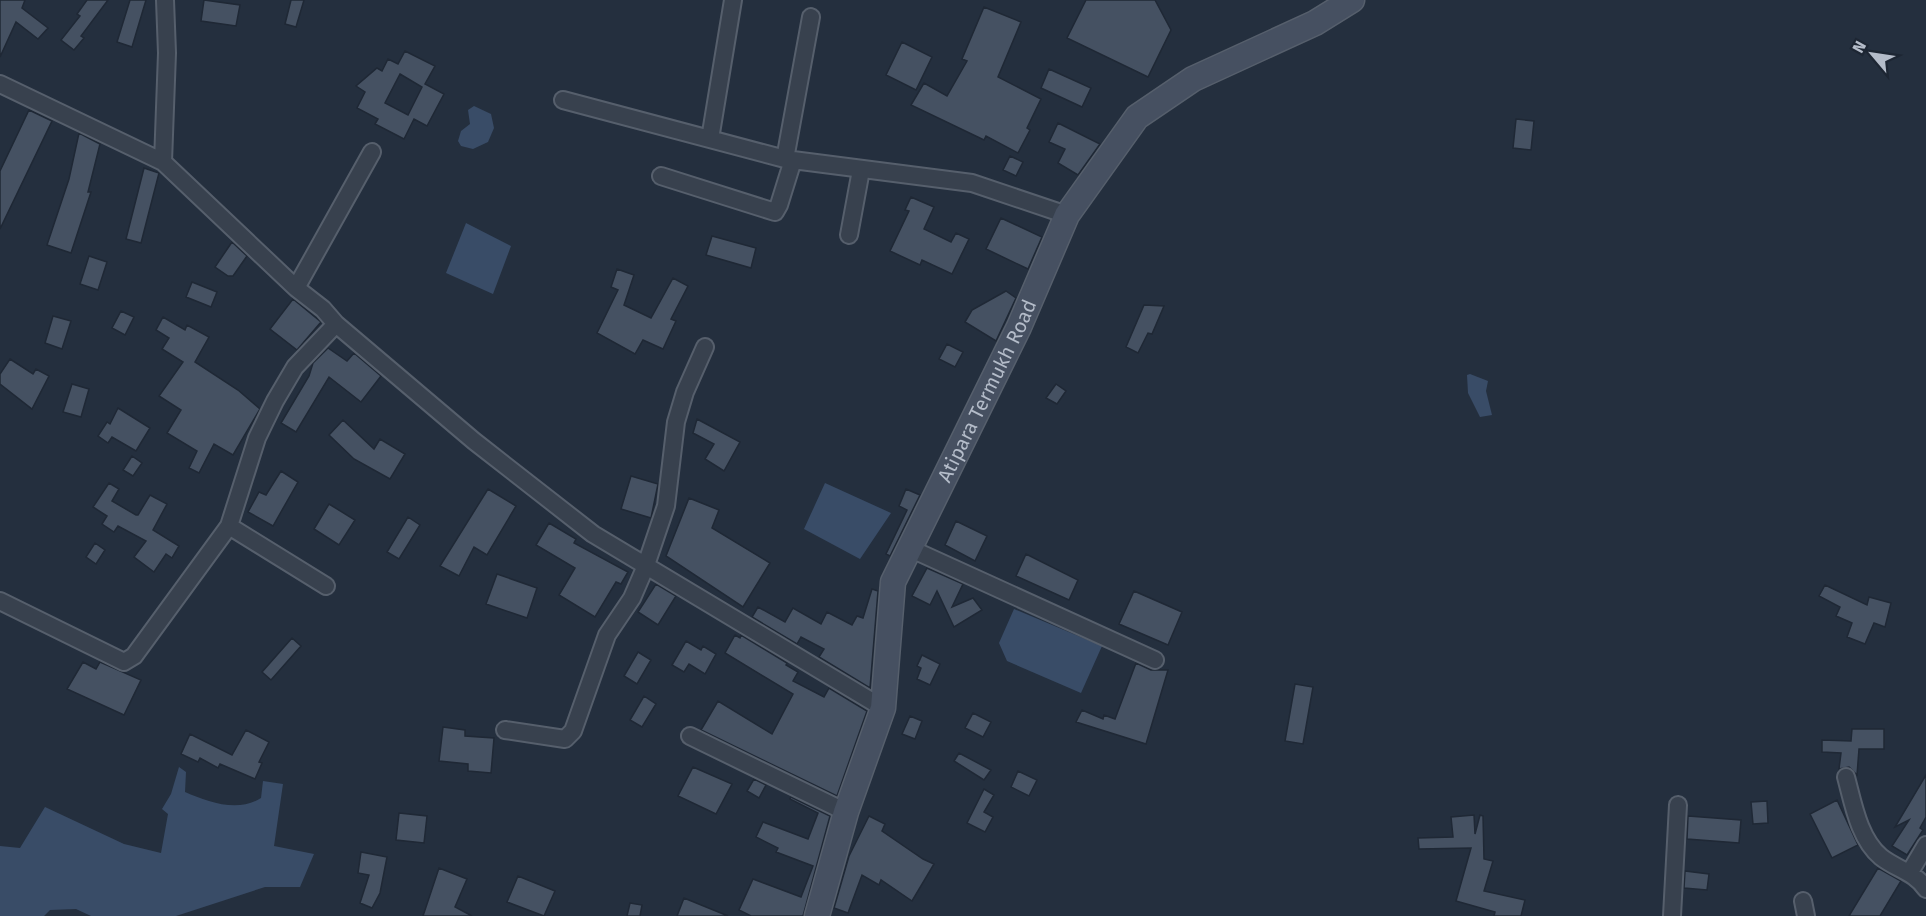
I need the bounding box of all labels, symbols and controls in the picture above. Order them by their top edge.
north arrow [1842,24,1902,84]
text: N [1848,38,1870,56]
street label: Atipara Termukh Road [932,296,1041,486]

